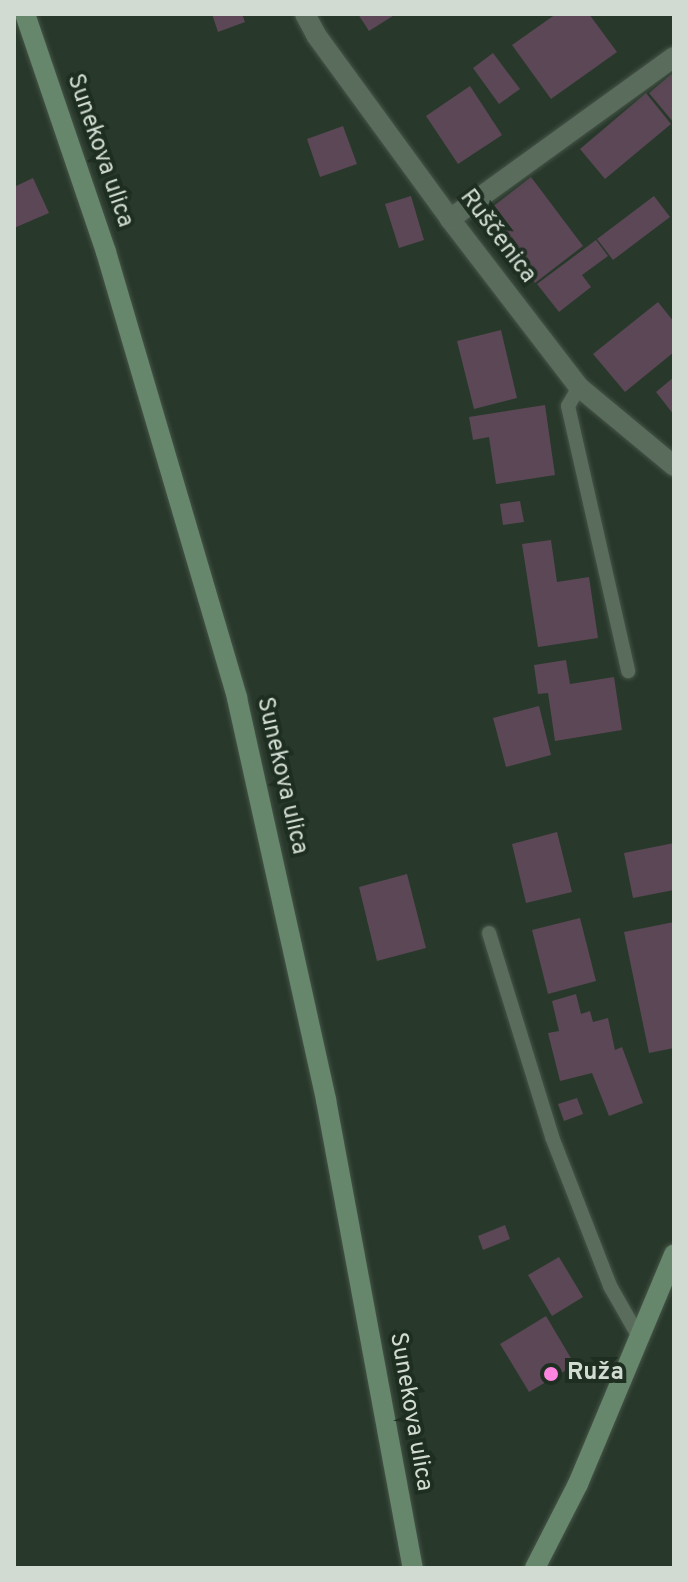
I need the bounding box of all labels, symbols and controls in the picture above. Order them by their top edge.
street label: Sunekova ulica [59,70,139,232]
street label: Ruščenica [453,185,541,289]
street label: Sunekova ulica [249,695,313,857]
street label: Sunekova ulica [382,1330,438,1494]
place label: Ruža [567,1360,624,1388]
marker: Ruža [542,1365,560,1383]

